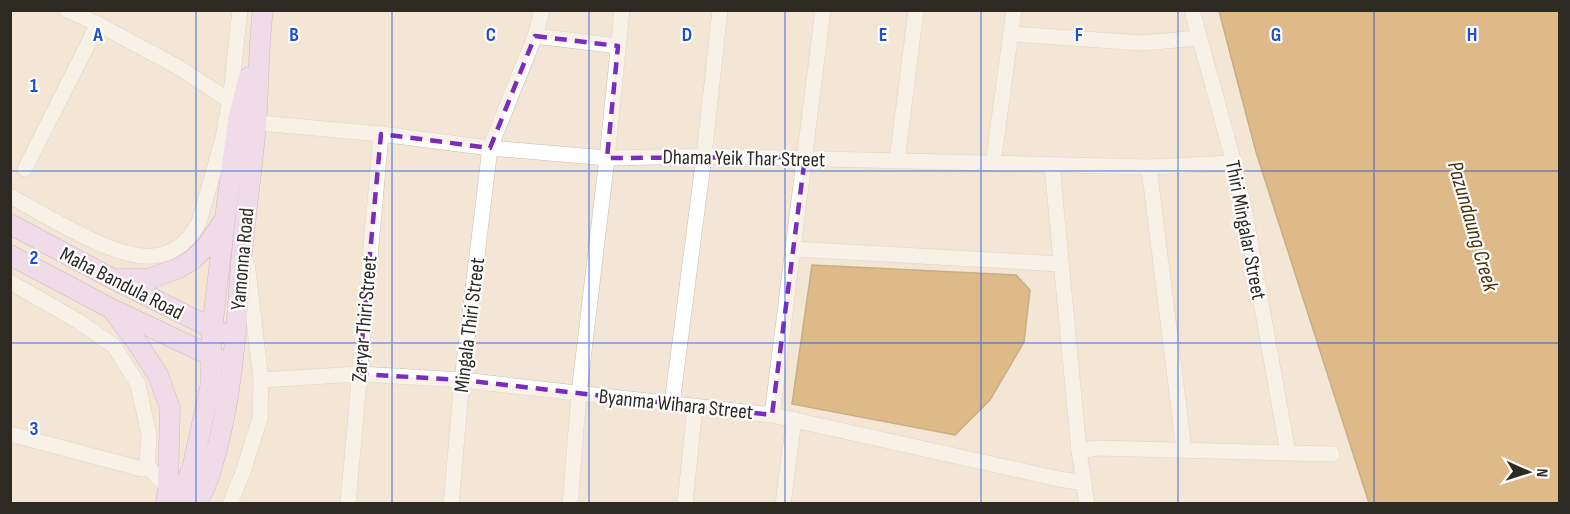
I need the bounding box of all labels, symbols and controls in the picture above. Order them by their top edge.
text: A [92,23,103,47]
text: B [289,23,299,47]
text: C [486,23,496,47]
text: D [682,23,692,47]
text: E [879,23,887,47]
text: F [1075,23,1083,47]
text: G [1271,23,1281,47]
text: H [1467,23,1477,47]
text: 1 [30,74,38,98]
street label: Dhama Yeik Thar Street [662,145,826,172]
street label: Thiri Mingalar Street [1220,158,1271,302]
water label: Pazundaung Creek [1441,158,1504,295]
street label: Yamonna Road [226,207,259,311]
street label: Maha Bandula Road [56,242,188,325]
text: 2 [30,246,38,270]
street label: Zaryar Thiri Street [347,255,382,383]
street label: Mingala Thiri Street [449,256,490,394]
street label: Byanma Wihara Street [598,384,754,425]
text: 3 [30,417,39,441]
north arrow [1498,442,1558,502]
text: N [1532,468,1551,477]

